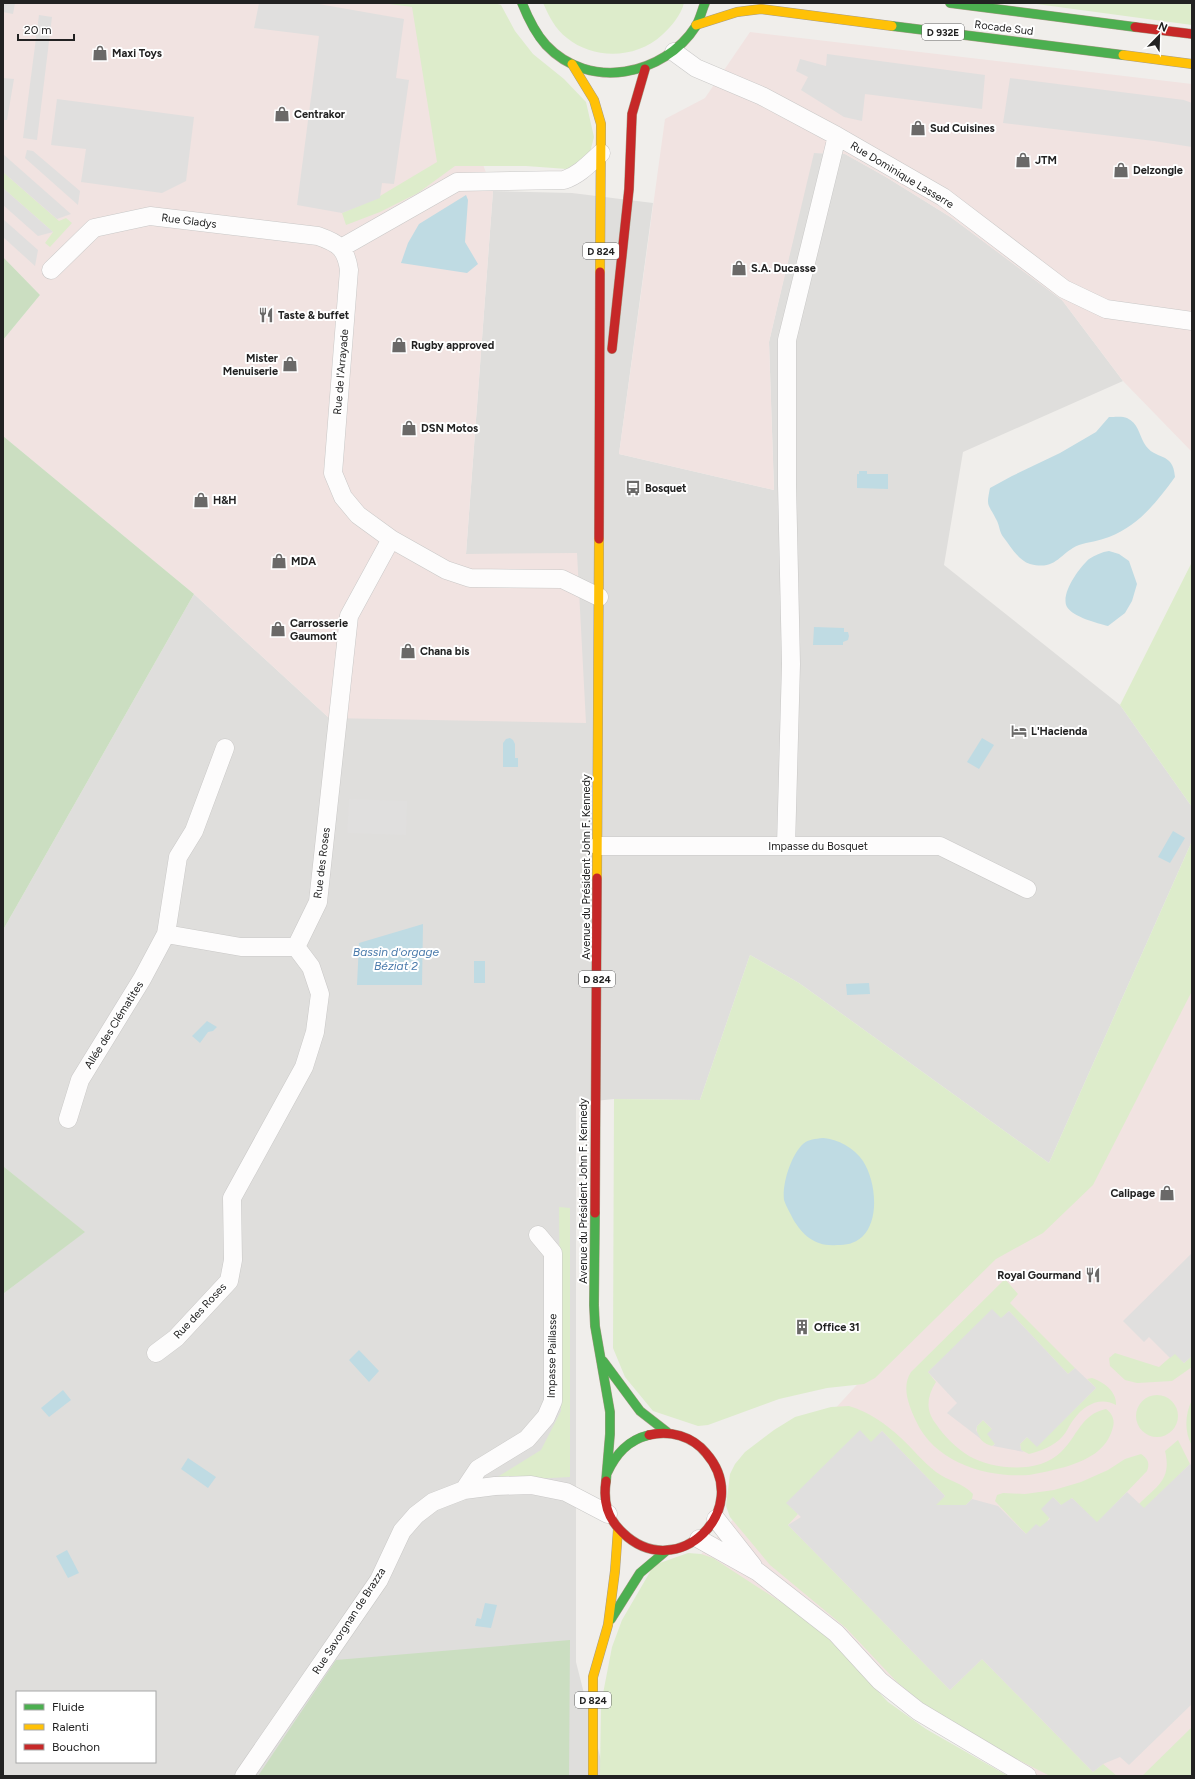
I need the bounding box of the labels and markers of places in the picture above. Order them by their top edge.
shop icon: Maxi Toys [91,44,109,62]
place label: Maxi Toys [112,47,162,60]
shop icon: Centrakor [273,105,291,123]
place label: Centrakor [294,108,346,121]
shop icon: Sud Cuisines [909,119,927,137]
place label: Sud Cuisines [930,122,995,135]
shop icon: JTM [1014,151,1032,169]
place label: JTM [1035,154,1057,167]
shop icon: Delzongle [1112,161,1130,179]
place label: Delzongle [1133,164,1183,177]
shop icon: S.A. Ducasse [730,259,748,277]
place label: S.A. Ducasse [751,262,816,275]
restaurant icon: Taste & buffet [257,306,275,324]
place label: Taste & buffet [278,309,350,322]
shop icon: Rugby approved [390,336,408,354]
place label: Rugby approved [411,339,494,352]
place label: Mister Menuiserie [223,352,279,378]
shop icon: Mister Menuiserie [281,355,299,373]
shop icon: DSN Motos [400,419,418,437]
place label: DSN Motos [421,422,478,435]
bus stop icon: Bosquet [624,479,642,497]
place label: Bosquet [645,482,687,495]
shop icon: H&H [192,491,210,509]
place label: H&H [213,494,237,507]
shop icon: MDA [270,552,288,570]
place label: MDA [291,555,316,568]
place label: Carrosserie Gaumont [290,617,348,643]
shop icon: Carrosserie Gaumont [269,620,287,638]
shop icon: Chana bis [399,642,417,660]
place label: Chana bis [420,645,469,658]
hotel icon: L'Hacienda [1010,722,1028,740]
place label: L'Hacienda [1031,725,1087,738]
shop icon: Calipage [1158,1184,1176,1202]
place label: Calipage [1110,1187,1155,1200]
restaurant icon: Royal Gourmand [1084,1266,1102,1284]
place label: Royal Gourmand [997,1269,1081,1282]
building icon: Office 31 [793,1318,811,1336]
place label: Office 31 [814,1321,860,1334]

